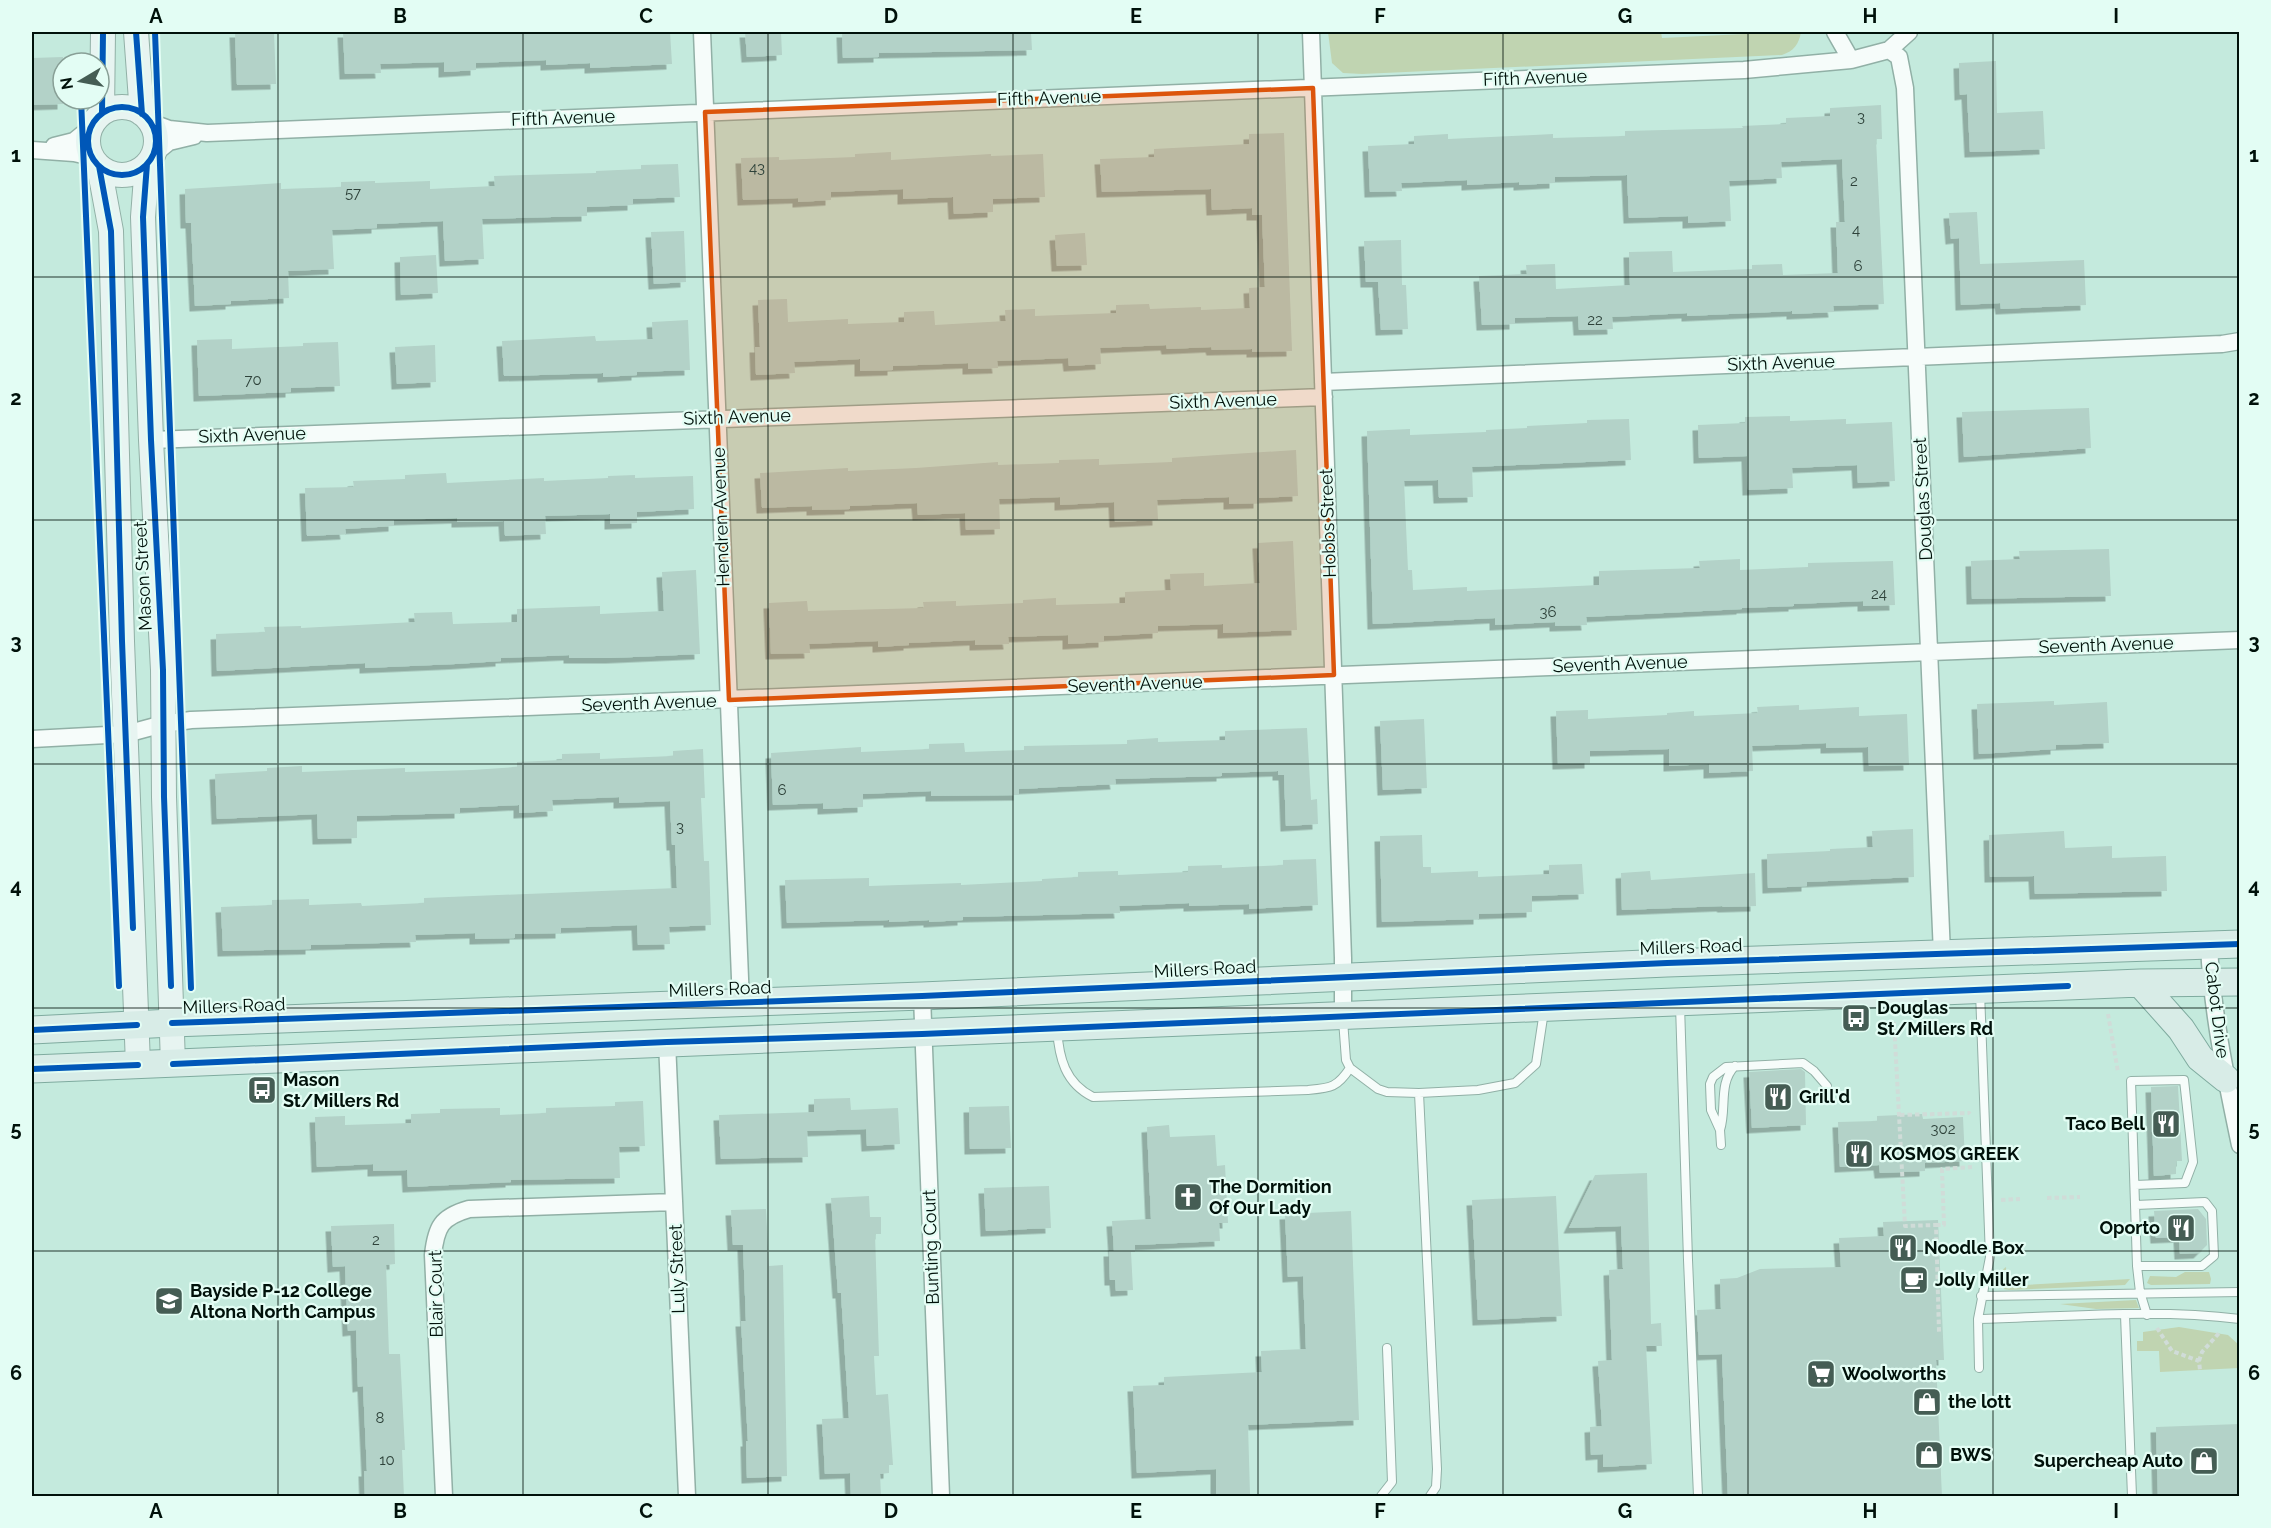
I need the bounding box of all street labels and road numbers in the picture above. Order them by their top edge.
street label: Fifth Avenue [1483,65,1588,90]
street label: Fifth Avenue [997,85,1102,110]
street label: Fifth Avenue [511,105,616,130]
street label: Sixth Avenue [1727,350,1836,375]
street label: Sixth Avenue [1169,388,1278,413]
street label: Sixth Avenue [683,404,792,429]
street label: Sixth Avenue [198,422,307,447]
street label: Douglas Street [1909,437,1936,561]
street label: Hendren Avenue [708,446,733,587]
street label: Hobbs Street [1315,468,1340,578]
street label: Mason Street [129,521,156,631]
street label: Seventh Avenue [2038,632,2174,657]
street label: Seventh Avenue [1552,651,1688,676]
street label: Seventh Avenue [1067,671,1203,696]
street label: Seventh Avenue [581,690,717,715]
street label: Millers Road [1639,934,1743,959]
street label: Millers Road [1153,955,1257,982]
street label: Cabot Drive [2201,960,2234,1060]
street label: Millers Road [668,976,772,1001]
street label: Millers Road [182,993,286,1018]
street label: Bunting Court [918,1189,943,1305]
street label: Luly Street [664,1224,689,1314]
street label: Blair Court [424,1250,447,1338]

